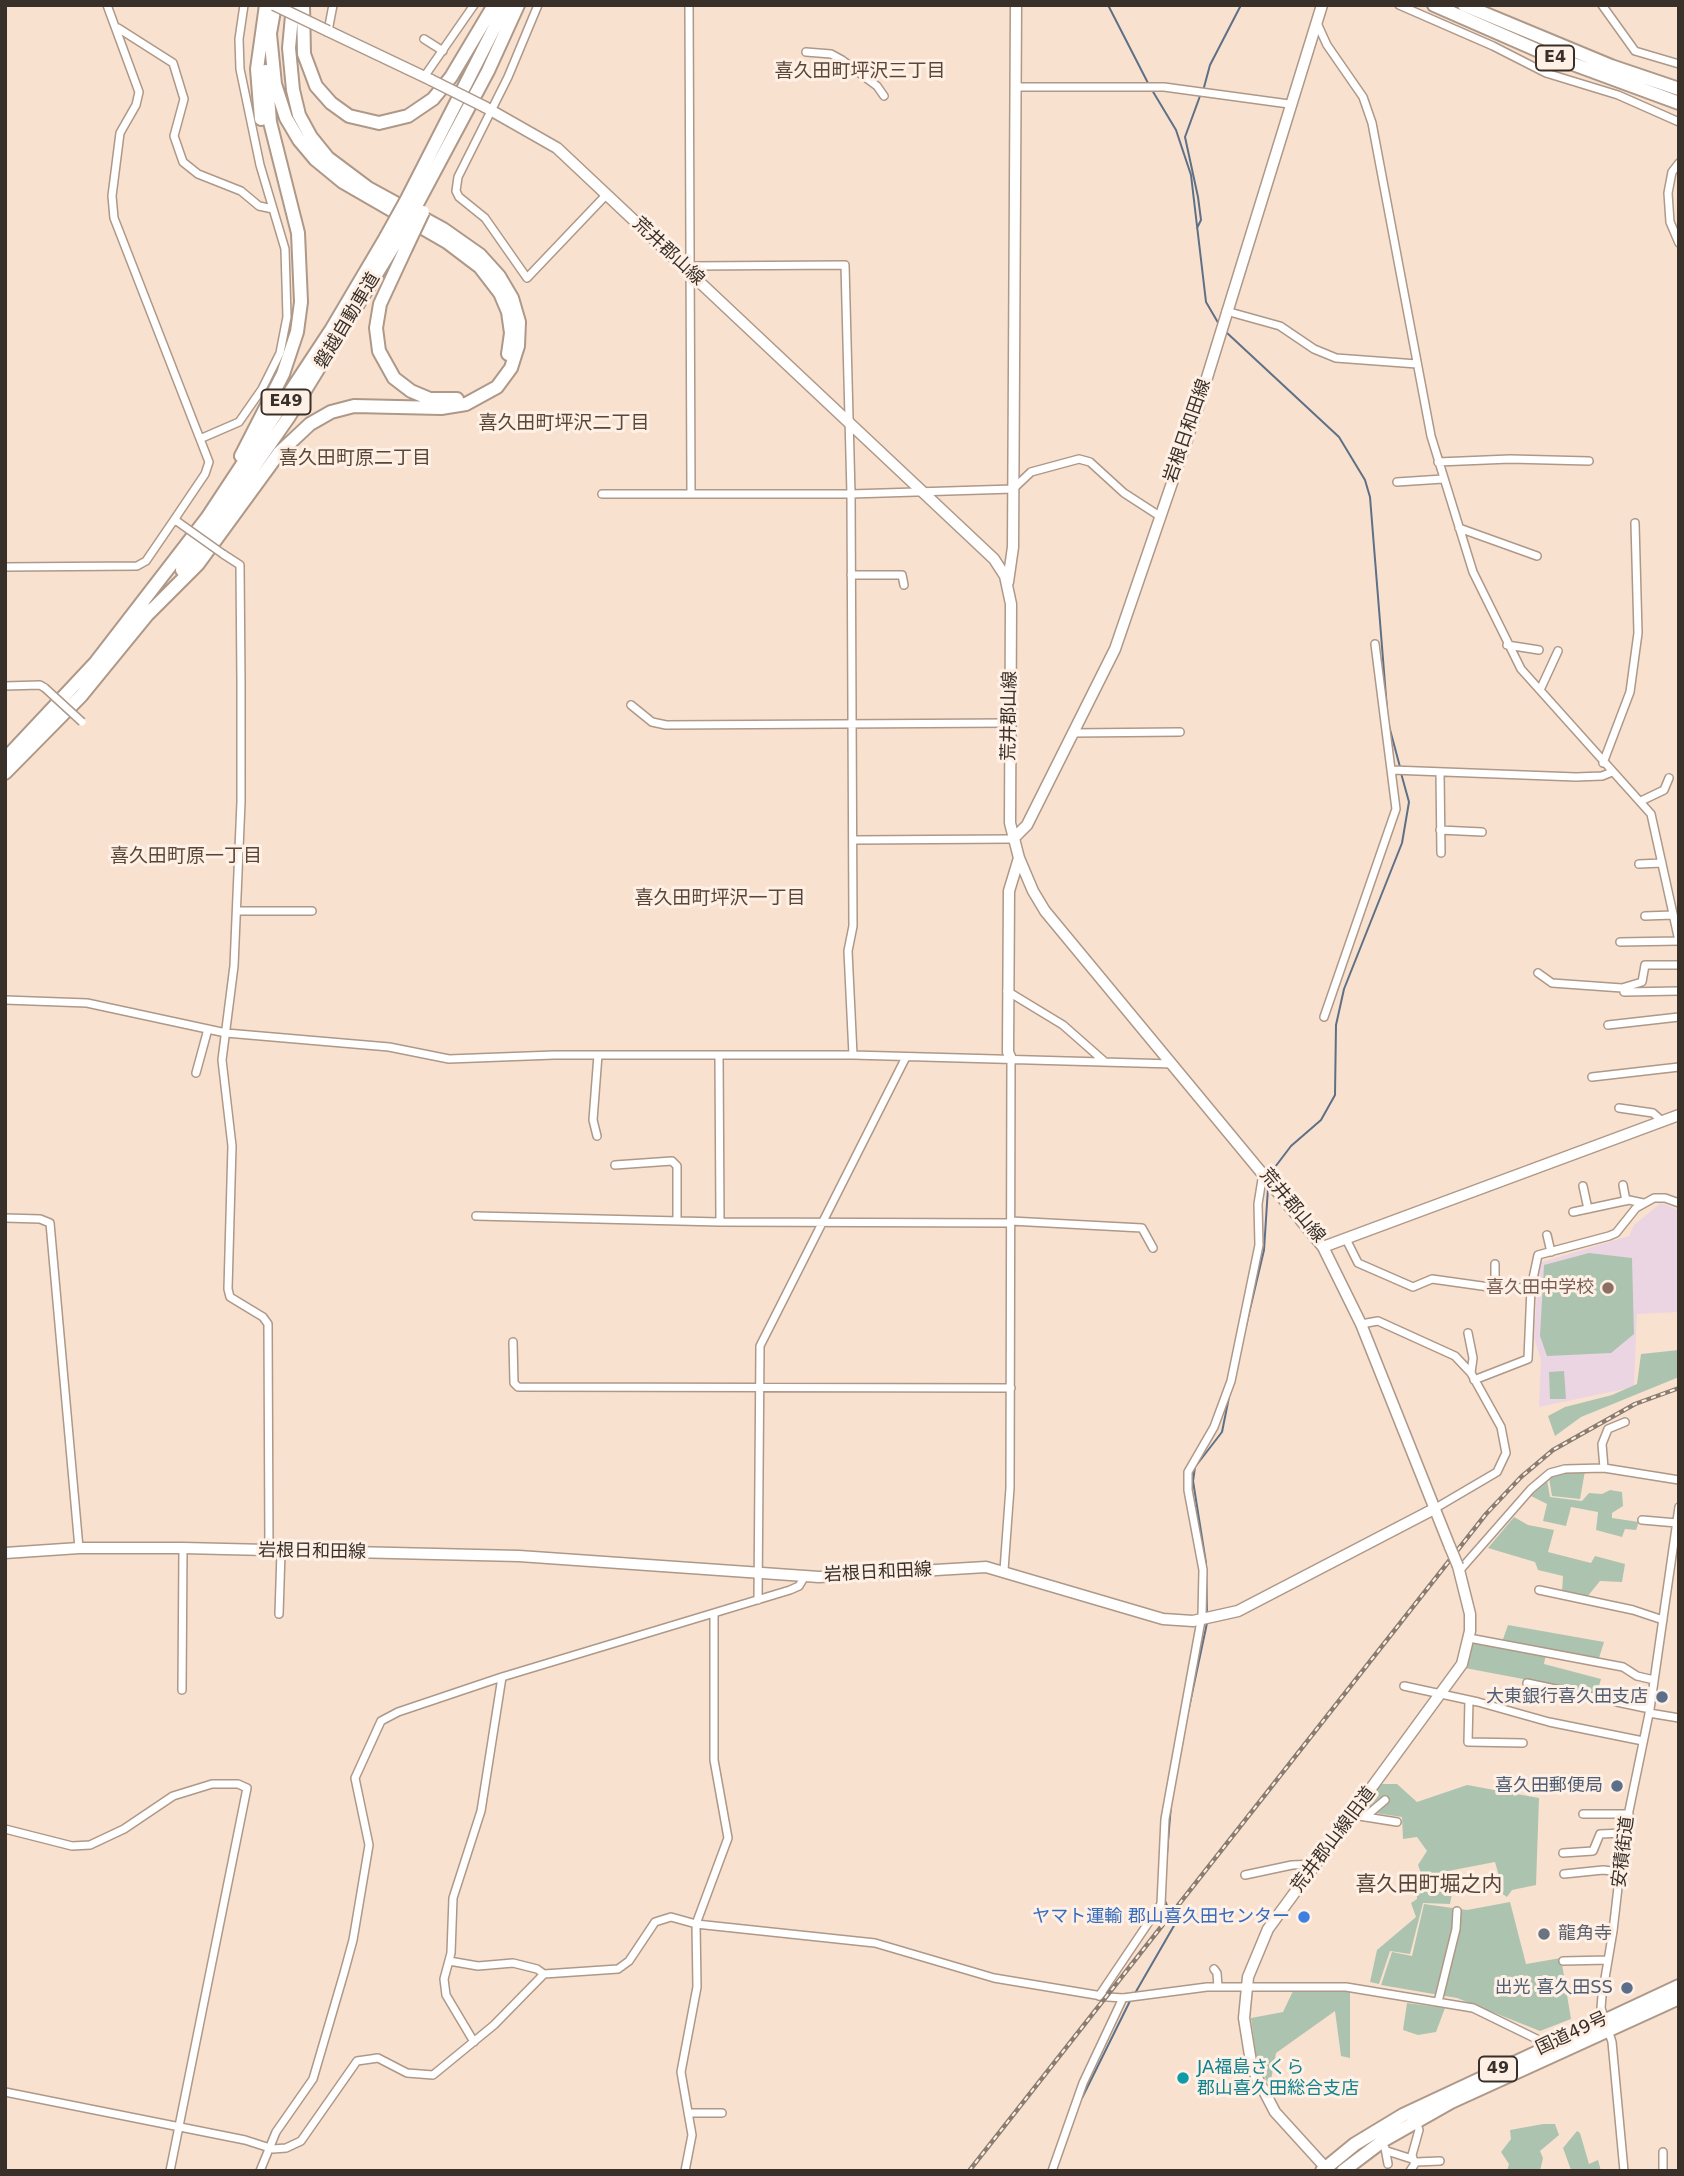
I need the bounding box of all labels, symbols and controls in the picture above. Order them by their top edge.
road number: E4 [1536,46,1574,71]
district label: 喜久田町坪沢三丁目 [775,61,945,83]
street label: 荒井郡山線 [628,213,708,291]
street label: 磐越自動車道 [311,269,385,373]
street label: 岩根日和田線 [1160,376,1216,486]
road number: E49 [262,390,310,414]
district label: 喜久田町坪沢二丁目 [479,413,649,435]
district label: 喜久田町原二丁目 [279,448,431,470]
street label: 荒井郡山線 [998,671,1022,761]
district label: 喜久田町原一丁目 [110,846,262,868]
district label: 喜久田町坪沢一丁目 [635,888,805,910]
street label: 荒井郡山線 [1255,1165,1329,1247]
place label: 喜久田中学校 [1486,1277,1594,1299]
marker: 喜久田中学校 [1600,1280,1616,1296]
street label: 岩根日和田線 [258,1540,366,1564]
street label: 岩根日和田線 [824,1559,932,1587]
place label: 大東銀行喜久田支店 [1486,1686,1648,1708]
marker: 大東銀行喜久田支店 [1654,1689,1670,1705]
place label: 喜久田郵便局 [1495,1775,1603,1797]
marker: 喜久田郵便局 [1609,1778,1625,1794]
street label: 荒井郡山線旧道 [1287,1783,1381,1897]
street label: 安積街道 [1609,1815,1639,1889]
district label: 喜久田町堀之内 [1356,1873,1502,1899]
place label: ヤマト運輸 郡山喜久田センター [1032,1906,1290,1928]
marker: ヤマト運輸 郡山喜久田センター [1296,1909,1312,1925]
place label: 龍角寺 [1558,1923,1612,1945]
marker: 龍角寺 [1536,1926,1552,1942]
place label: 出光 喜久田SS [1494,1977,1613,1999]
marker: 出光 喜久田SS [1619,1980,1635,1996]
street label: 国道49号 [1533,2008,1611,2060]
road number: 49 [1479,2056,1517,2082]
place label: JA福島さくら 郡山喜久田総合支店 [1197,2057,1359,2100]
marker: JA福島さくら 郡山喜久田総合支店 [1175,2070,1191,2086]

